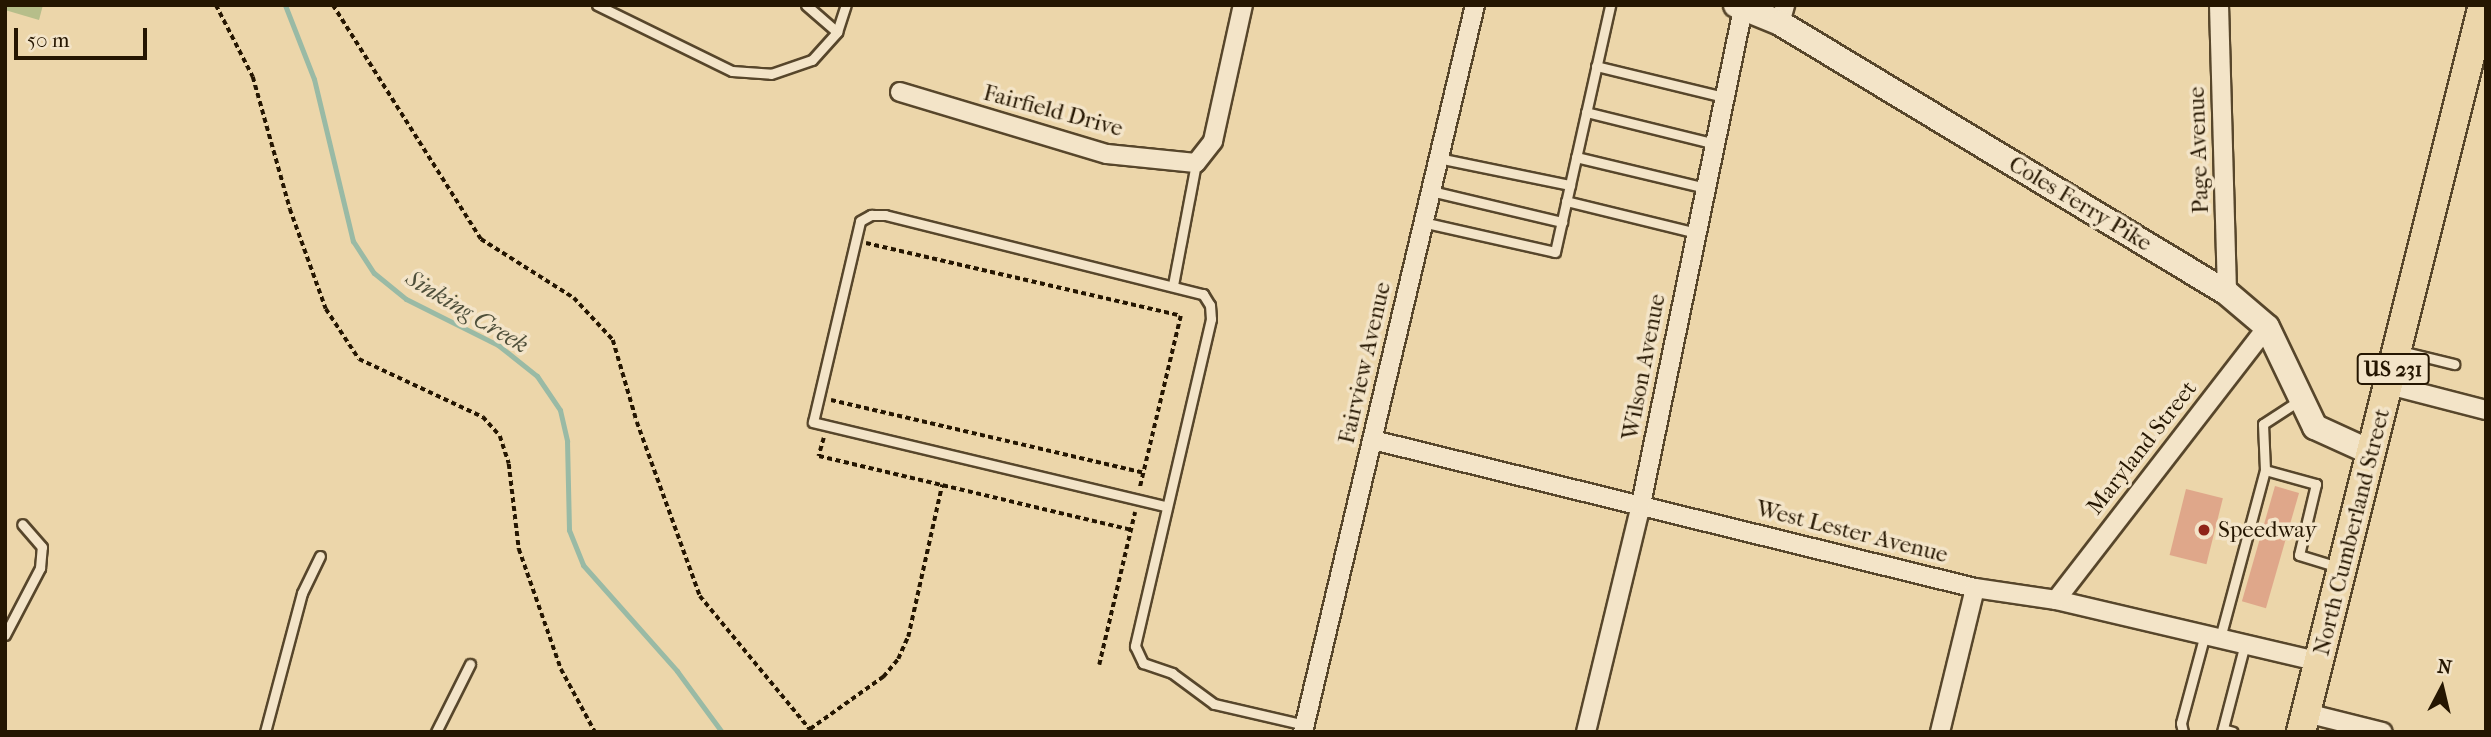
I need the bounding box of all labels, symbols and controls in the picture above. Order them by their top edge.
scale bar [18,14,150,58]
text: 50 m [27,28,70,52]
street label: Fairfield Drive [980,79,1126,143]
street label: Page Avenue [2183,86,2215,214]
street label: Coles Ferry Pike [2004,150,2156,258]
water label: Sinking Creek [400,264,534,360]
street label: Fairview Avenue [1333,279,1397,447]
street label: Wilson Avenue [1616,292,1672,442]
road number: US 231 [2356,352,2430,386]
street label: Maryland Street [2081,376,2203,520]
street label: North Cumberland Street [2308,406,2396,658]
street label: West Lester Avenue [1753,495,1951,569]
place label: Speedway [2218,516,2317,544]
marker: Speedway [2196,522,2212,538]
north arrow [2407,653,2477,723]
text: N [2436,655,2453,679]

